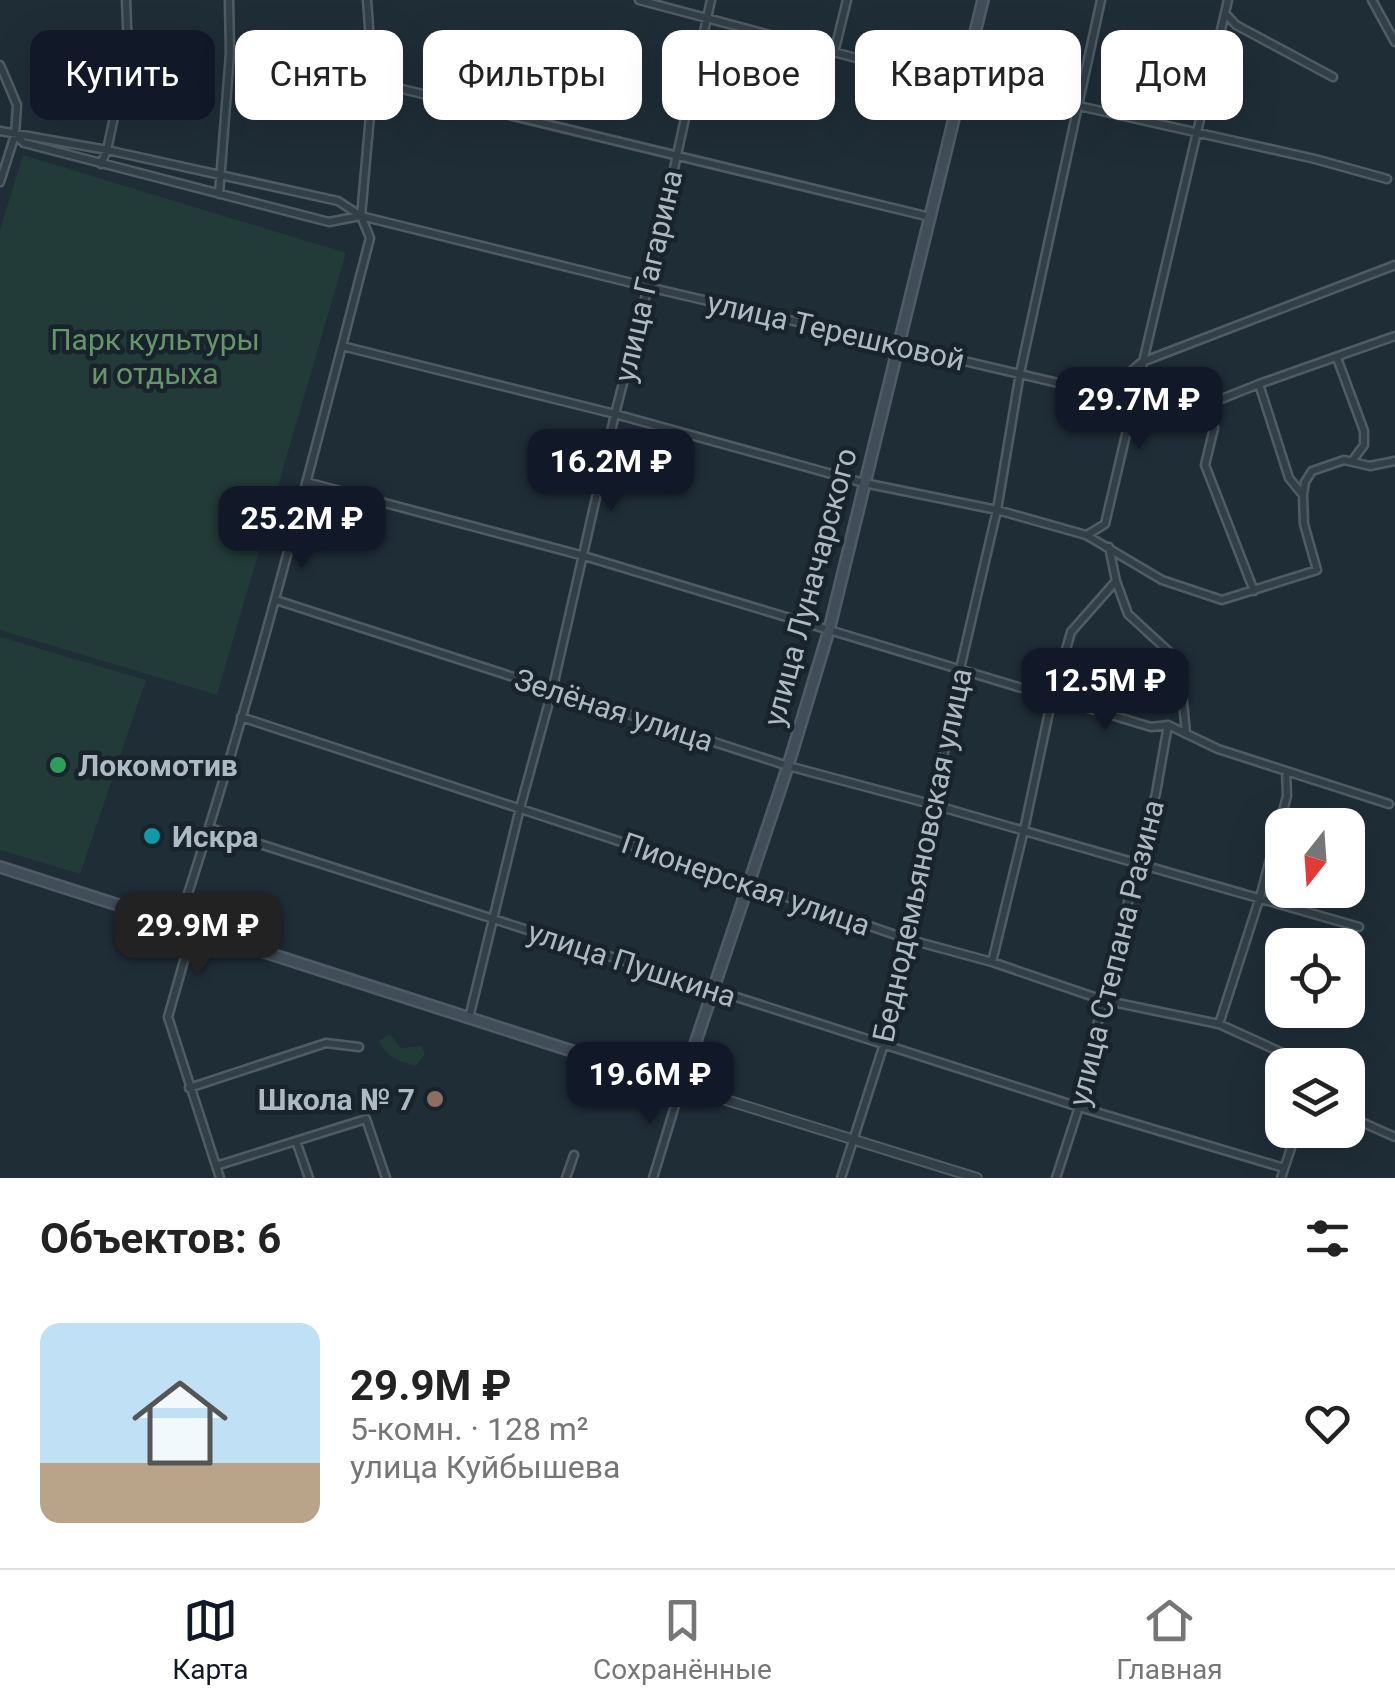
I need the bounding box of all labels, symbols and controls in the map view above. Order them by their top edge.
chip: Купить [30,30,215,120]
chip: Снять [235,30,403,120]
chip: Фильтры [423,30,642,120]
chip: Новое [662,30,835,120]
chip: Квартира [855,30,1081,120]
chip: Дом [1101,30,1243,120]
street label: улица Гагарина [607,167,689,385]
street label: улица Терешковой [704,284,968,378]
park label: Парк культуры и отдыха [50,322,260,391]
pin: 29.7M ₽ [1047,367,1231,452]
text: 29.7M ₽ [1078,380,1200,418]
pin: 16.2M ₽ [519,429,703,514]
text: 16.2M ₽ [550,442,672,480]
street label: улица Луначарского [756,444,864,730]
pin: 25.2M ₽ [210,486,394,571]
text: 25.2M ₽ [241,499,363,537]
pin: 12.5M ₽ [1013,648,1197,733]
street label: Зелёная улица [510,661,718,759]
text: 12.5M ₽ [1044,661,1166,699]
street label: Беднодемьяновская улица [865,665,979,1045]
place label: Локомотив [78,748,238,783]
marker: Локомотив [47,754,69,776]
street label: улица Степана Разина [1061,796,1171,1110]
north arrow [1265,808,1365,908]
map controls [1265,808,1365,1148]
place label: Искра [172,819,258,854]
marker: Искра [141,825,163,847]
street label: Пионерская улица [617,825,875,943]
pin: 29.9M ₽ [106,893,290,978]
text: 29.9M ₽ [137,906,259,944]
street label: улица Пушкина [523,914,741,1014]
button: locate [1265,928,1365,1028]
pin: 19.6M ₽ [558,1042,742,1127]
button: layers [1265,1048,1365,1148]
text: 19.6M ₽ [589,1055,711,1093]
place label: Школа № 7 [258,1082,415,1117]
marker: Школа № 7 [424,1088,446,1110]
icon: filters [1300,1211,1355,1266]
text: Объектов: 6 [40,1214,281,1263]
text: 29.9M ₽ [350,1361,511,1410]
icon: home [120,1363,240,1483]
icon: heart [1300,1396,1355,1451]
text: 5-комн. · 128 m² [350,1410,589,1448]
text: улица Куйбышева [350,1448,620,1486]
tab: Карта [172,1593,249,1686]
tab: Сохранённые [593,1593,772,1686]
tab: Главная [1116,1593,1223,1686]

